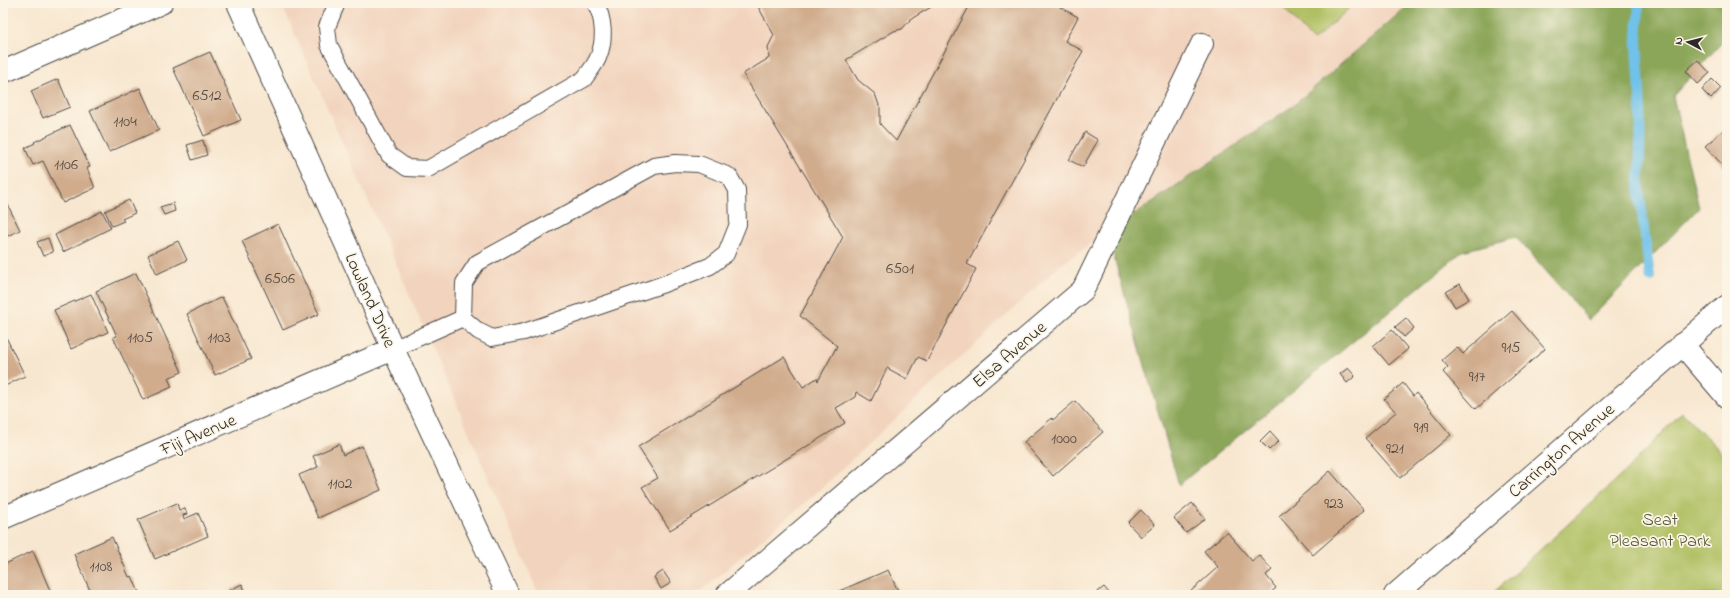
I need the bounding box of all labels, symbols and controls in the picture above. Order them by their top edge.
north arrow [1668,22,1708,62]
text: N [1671,36,1687,46]
house number: 6512 [192,84,222,108]
house number: 1104 [113,110,137,134]
house number: 1106 [54,153,78,177]
street label: Lowland Drive [337,249,402,353]
house number: 6501 [886,257,914,281]
house number: 6506 [265,267,295,291]
street label: Elsa Avenue [967,315,1054,395]
house number: 1105 [127,326,153,350]
house number: 1103 [207,326,231,350]
house number: 915 [1501,336,1521,360]
house number: 917 [1469,365,1486,389]
street label: Carrington Avenue [1503,397,1623,506]
street label: Fiji Avenue [156,408,242,464]
house number: 919 [1414,416,1429,440]
house number: 1000 [1051,427,1077,451]
house number: 921 [1386,437,1404,461]
house number: 1102 [327,472,353,496]
house number: 923 [1324,492,1344,516]
park label: Seat Pleasant Park [1610,508,1711,555]
house number: 1108 [89,555,113,579]

